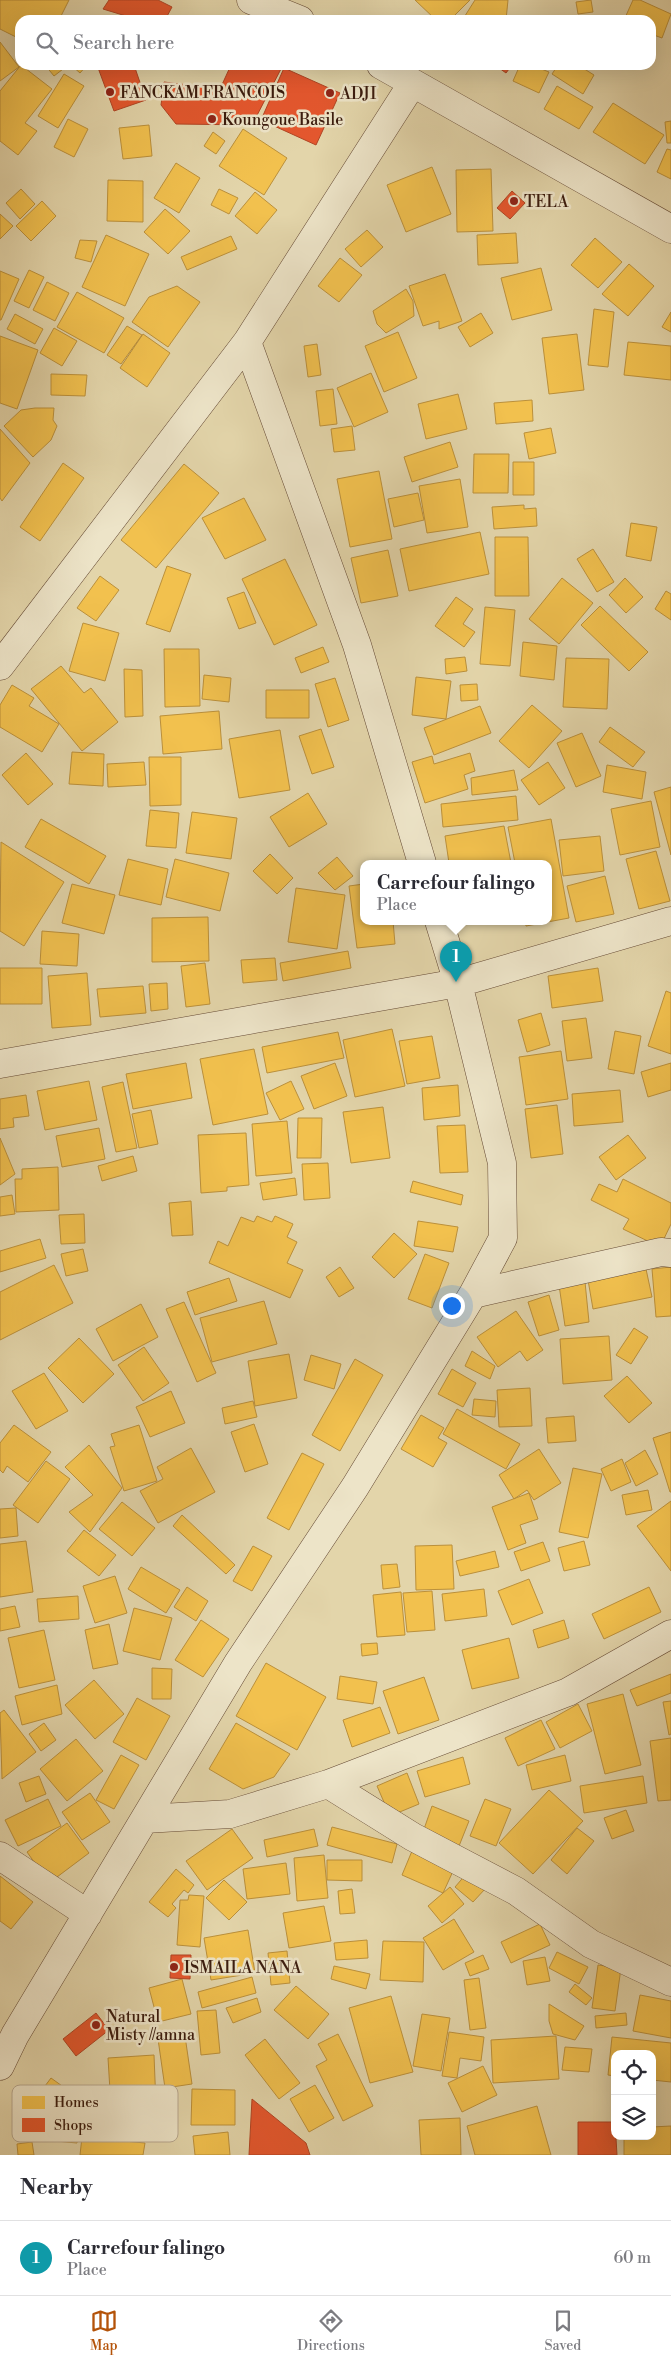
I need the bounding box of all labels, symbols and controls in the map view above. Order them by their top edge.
search box [15,15,656,70]
icon: search [33,29,61,57]
text: Search here [73,31,174,55]
place label: FANCKAM FRANCOIS [120,83,285,103]
place label: ADJI [339,84,376,104]
marker: FANCKAM FRANCOIS [104,86,116,98]
marker: ADJI [324,87,336,99]
place label: Koungoue Basile [222,110,343,130]
marker: Koungoue Basile [206,113,218,125]
place label: TELA [524,192,570,212]
marker: TELA [508,195,520,207]
popup [360,860,552,925]
text: Carrefour falingo [377,871,535,895]
text: Place [377,895,417,915]
pin: 1 [440,941,472,982]
your location [439,1293,465,1319]
place label: ISMAILA NANA [184,1958,303,1978]
marker: ISMAILA NANA [168,1961,180,1973]
place label: Natural Misty //amna [106,2007,196,2045]
marker: Natural Misty //amna [90,2019,102,2031]
map controls [611,2050,656,2140]
button: locate [611,2050,656,2095]
legend [12,2085,178,2142]
text: Homes [54,2094,99,2112]
button: layers [611,2095,656,2140]
text: Shops [54,2117,92,2135]
text: Nearby [20,2175,93,2201]
text: Carrefour falingo [67,2236,225,2260]
text: 1 [32,2248,40,2268]
text: 60 m [613,2248,651,2268]
text: Place [67,2260,107,2280]
tab: Map [90,2307,118,2355]
tab: Directions [297,2307,365,2355]
tab: Saved [544,2307,581,2355]

